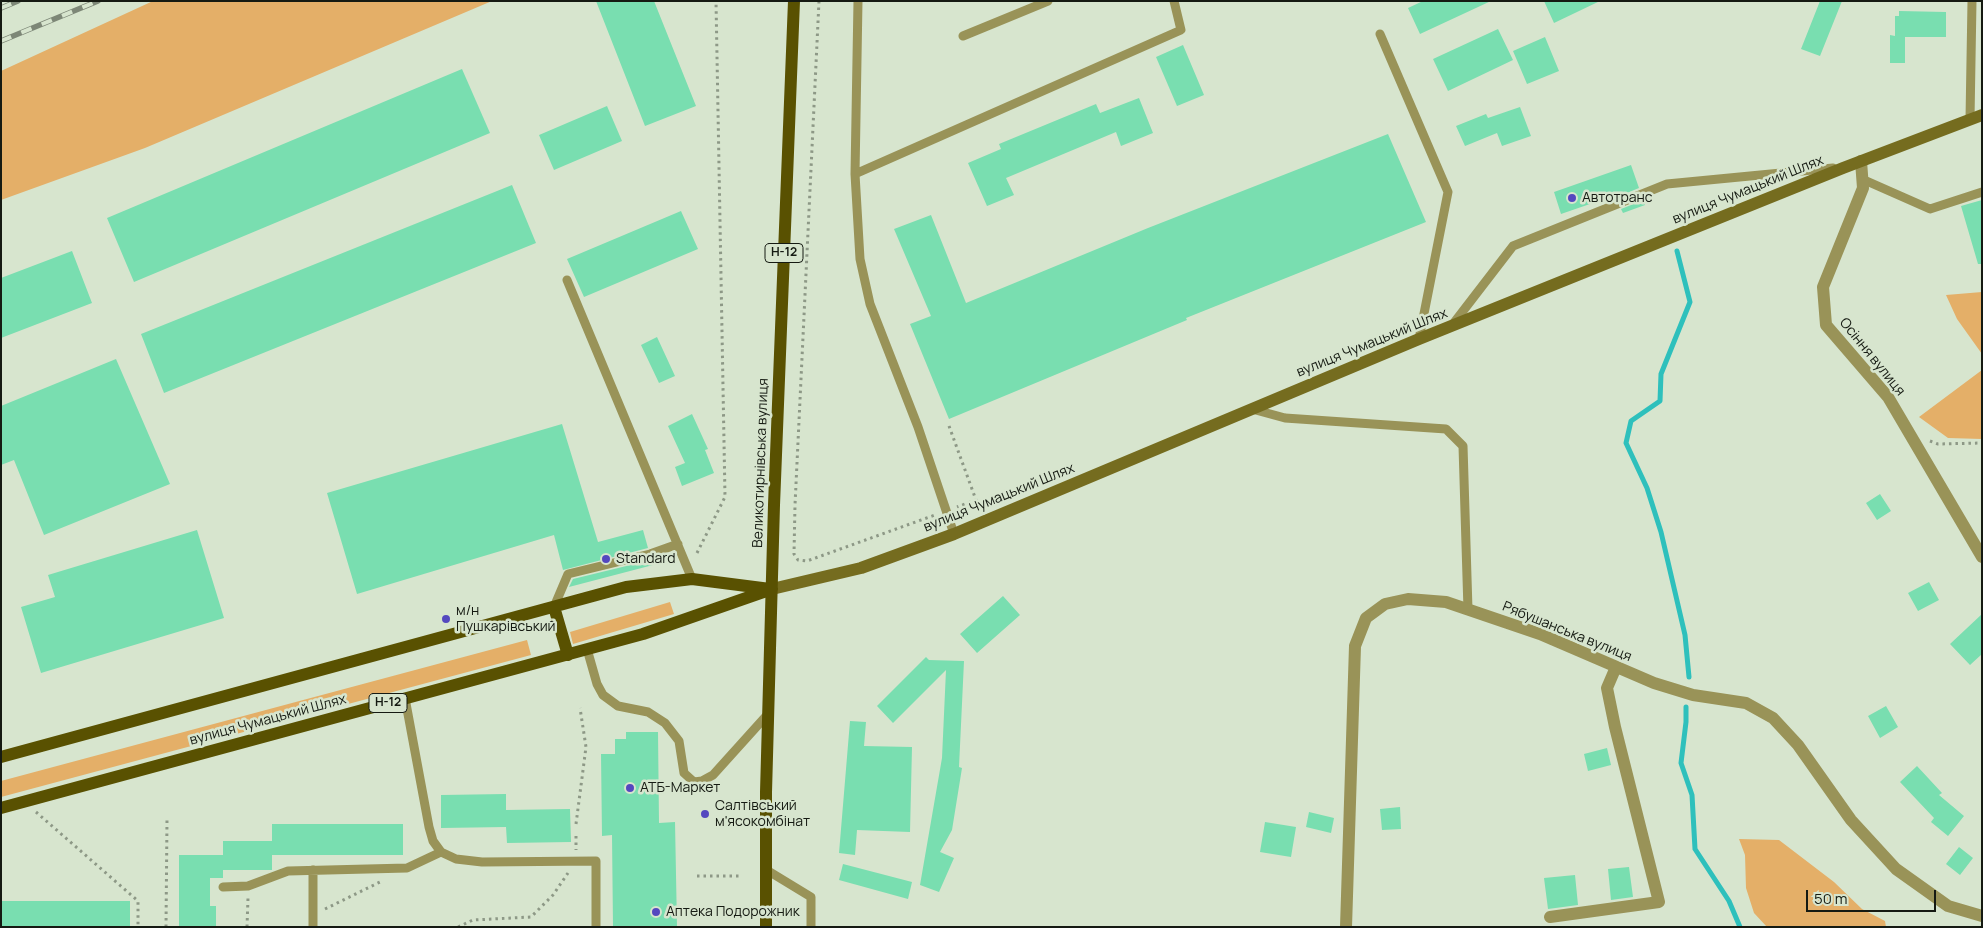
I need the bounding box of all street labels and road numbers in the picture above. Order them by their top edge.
street label: вулиця Чумацький Шлях [1670,152,1826,228]
road number: Н-12 [765,244,803,262]
street label: вулиця Чумацький Шлях [1294,305,1450,381]
street label: Осіння вулиця [1836,315,1908,399]
street label: Великотирнівська вулиця [750,378,772,548]
street label: вулиця Чумацький Шлях [921,460,1077,536]
street label: Рябушанська вулиця [1500,598,1634,666]
street label: вулиця Чумацький Шлях [188,691,348,749]
road number: Н-12 [369,694,407,712]

